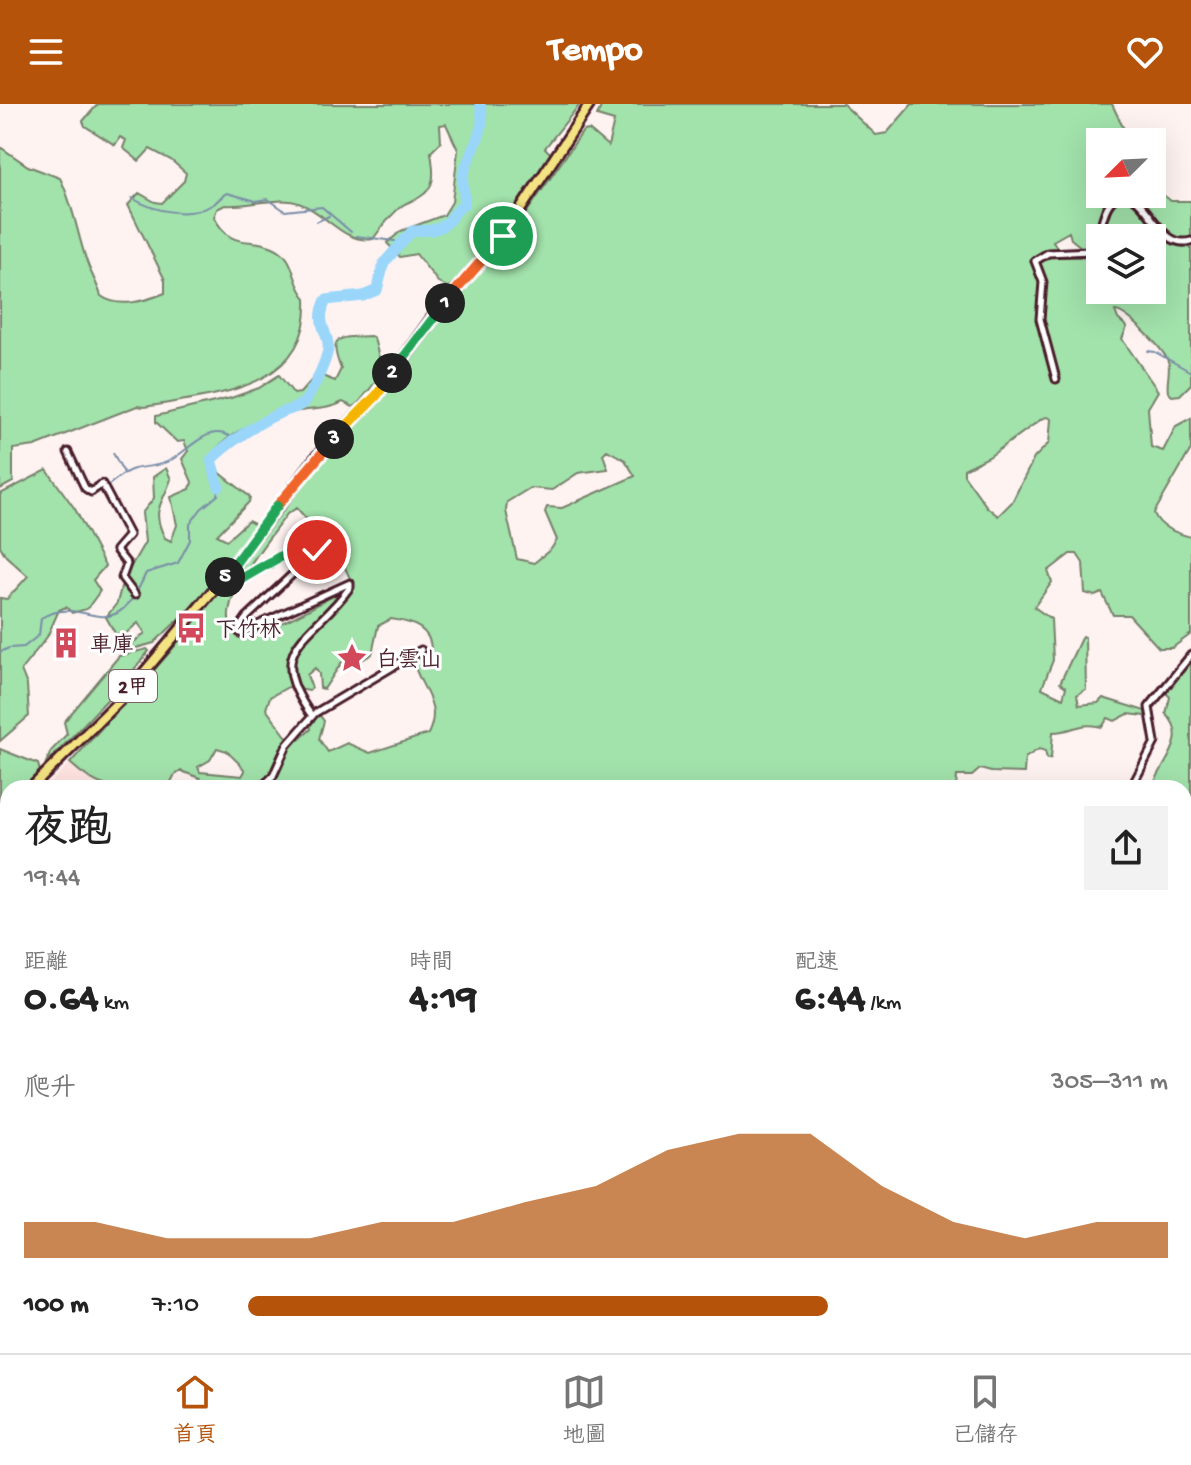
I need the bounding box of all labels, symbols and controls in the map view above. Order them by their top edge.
icon: menu [24,30,68,74]
icon: heart [1123,30,1167,74]
text: Tempo [548,31,643,74]
north arrow [1086,128,1166,208]
map controls [1086,128,1166,304]
pin [469,202,537,270]
icon: arrive [481,214,525,258]
button: layers [1086,224,1166,304]
pin: 1 [425,283,465,323]
text: 1 [441,290,449,316]
pin: 2 [372,353,412,393]
text: 2 [387,360,397,386]
pin: 3 [314,419,354,459]
text: 3 [328,426,340,452]
pin [283,516,351,584]
icon: check [295,528,339,572]
pin: 5 [205,557,245,597]
text: 5 [219,564,231,590]
bus stop icon: 下竹林 [174,611,208,645]
place label: 下竹林 [215,617,281,645]
building icon: 車庫 [49,626,83,660]
place label: 車庫 [90,632,134,660]
place icon: 白雲山 [335,641,369,675]
place label: 白雲山 [376,647,442,675]
road number: 2甲 [109,670,157,702]
button: share [1084,806,1168,890]
text: 夜跑 [24,807,112,859]
text: 19:44 [24,863,80,894]
text: 距離 [24,951,68,977]
text: 時間 [409,951,453,977]
text: 配速 [795,951,839,977]
text: 0.64 [24,977,98,1024]
text: 4:19 [409,977,477,1024]
text: 6:44 [795,977,865,1024]
text: km [98,991,129,1017]
text: /km [865,991,901,1017]
text: 305–311 m [1051,1068,1168,1099]
text: 爬升 [24,1075,76,1106]
text: 100 m [24,1291,89,1322]
text: 7:10 [152,1291,199,1322]
tab: 首頁 [173,1370,217,1450]
tab: 地圖 [562,1370,606,1450]
tab: 已儲存 [952,1370,1018,1450]

